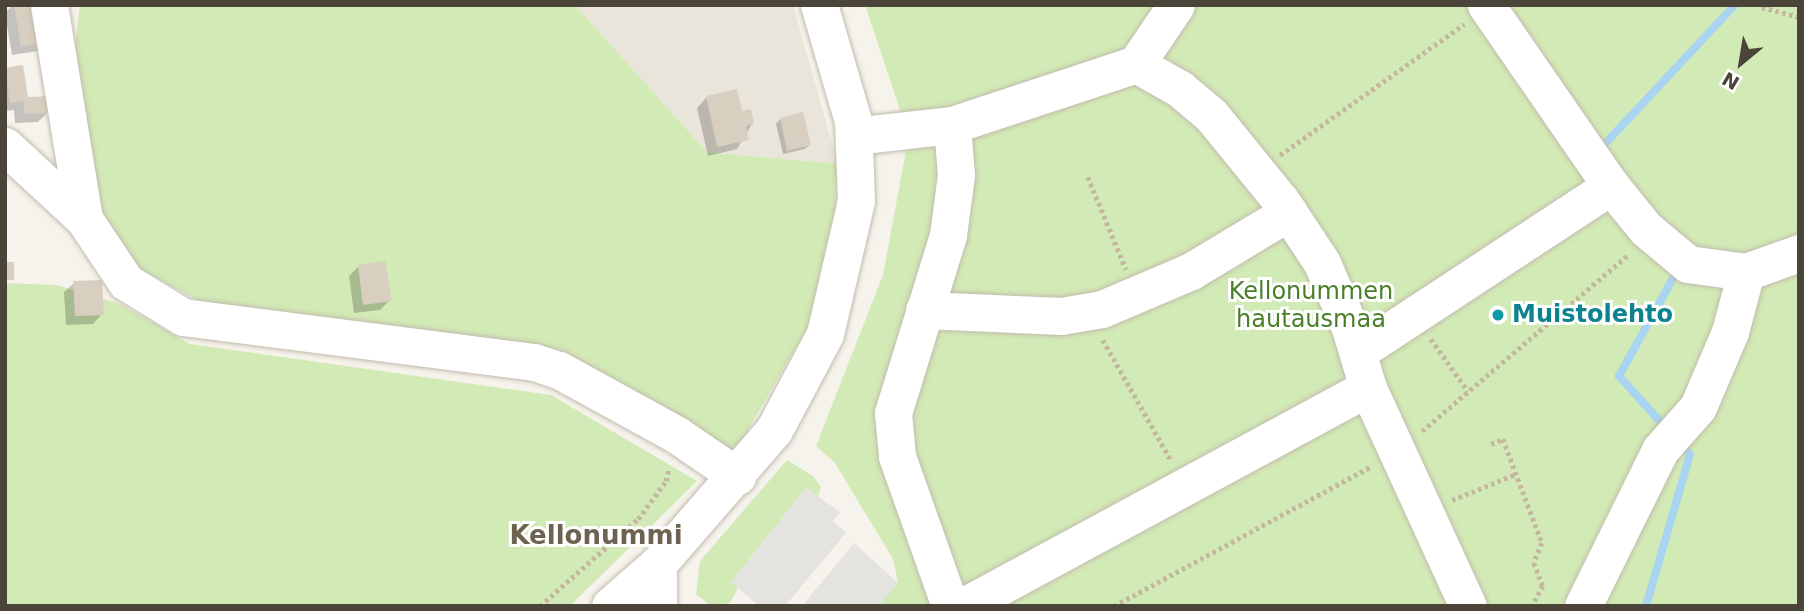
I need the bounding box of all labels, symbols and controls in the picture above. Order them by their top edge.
north arrow [1706,28,1776,98]
text: N [1718,68,1743,95]
park label: Kellonummen hautausmaa [1229,278,1393,334]
place label: Muistolehto [1512,301,1673,329]
marker: Muistolehto [1490,307,1506,323]
district label: Kellonummi [509,520,683,552]

